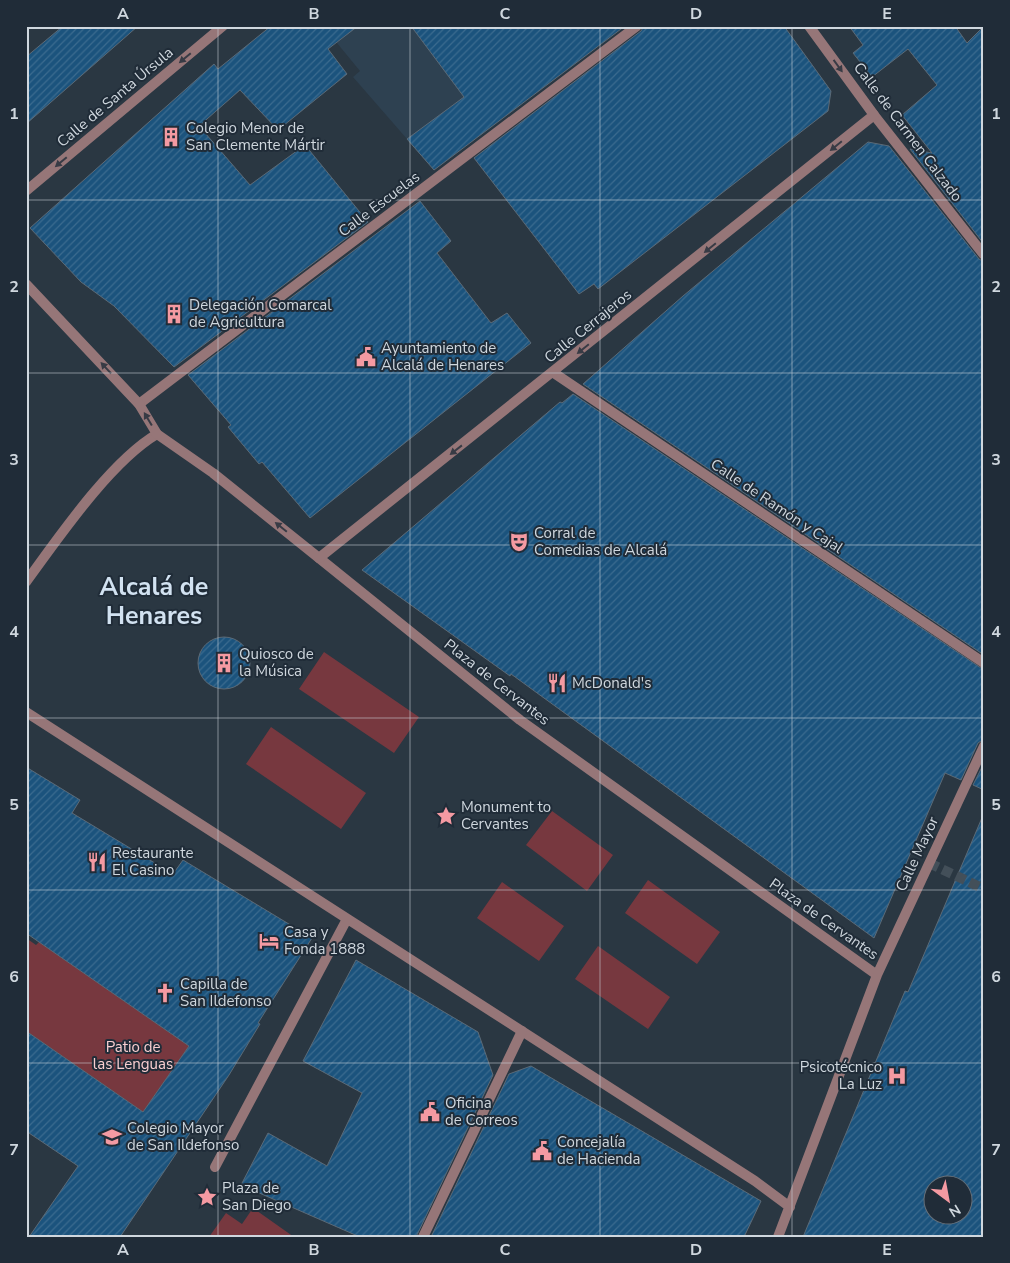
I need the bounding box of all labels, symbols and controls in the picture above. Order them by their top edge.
text: A [117,3,129,25]
text: B [308,3,320,25]
text: C [500,3,511,25]
text: D [690,3,702,25]
text: E [882,3,892,25]
street label: Calle de Santa Úrsula [52,42,177,152]
one-way arrow [179,52,192,63]
street label: Calle de Carmen Calzado [849,58,967,206]
one-way arrow [833,59,843,73]
text: 1 [9,103,19,125]
text: 1 [991,103,1001,125]
place label: Colegio Menor de San Clemente Mártir [186,118,326,155]
building icon: Colegio Menor de San Clemente Mártir [160,126,182,148]
one-way arrow [830,140,843,151]
one-way arrow [55,157,68,168]
street label: Calle Escuelas [334,167,424,241]
one-way arrow [704,242,717,253]
text: 2 [9,276,19,298]
text: 2 [991,276,1001,298]
street label: Calle Cerrajeros [540,285,636,367]
place label: Delegación Comarcal de Agricultura [189,295,332,332]
building icon: Delegación Comarcal de Agricultura [163,303,185,325]
place label: Ayuntamiento de Alcalá de Henares [381,338,504,375]
one-way arrow [577,344,590,355]
public building icon: Ayuntamiento de Alcalá de Henares [355,346,377,368]
one-way arrow [100,363,112,375]
one-way arrow [144,412,153,425]
one-way arrow [450,445,463,456]
text: 3 [9,449,19,471]
text: 3 [991,449,1001,471]
street label: Calle de Ramón y Cajal [707,454,848,558]
one-way arrow [275,522,288,533]
place label: Corral de Comedias de Alcalá [534,523,667,560]
theatre icon: Corral de Comedias de Alcalá [508,531,530,553]
district label: Alcalá de Henares [100,570,208,633]
text: 4 [9,621,19,643]
text: 4 [991,621,1001,643]
street label: Plaza de Cervantes [440,634,554,730]
place label: Quiosco de la Música [239,644,314,681]
building icon: Quiosco de la Música [213,652,235,674]
restaurant icon: McDonald's [546,672,568,694]
place label: McDonald's [572,673,651,693]
text: 5 [9,794,19,816]
text: 5 [991,794,1001,816]
place label: Monument to Cervantes [461,797,551,834]
place icon: Monument to Cervantes [435,805,457,827]
street label: Calle Mayor [891,813,943,895]
place label: Restaurante El Casino [112,843,194,880]
restaurant icon: Restaurante El Casino [86,851,108,873]
street label: Plaza de Cervantes [765,874,883,964]
place label: Casa y Fonda 1888 [284,922,365,959]
hotel icon: Casa y Fonda 1888 [258,930,280,952]
text: 6 [9,966,19,988]
text: 6 [991,966,1001,988]
place label: Capilla de San Ildefonso [180,974,272,1011]
church icon: Capilla de San Ildefonso [154,982,176,1004]
park label: Patio de las Lenguas [93,1037,173,1074]
place label: Psicotécnico La Luz [800,1057,882,1094]
hospital icon: Psicotécnico La Luz [886,1065,908,1087]
place label: Oficina de Correos [445,1093,518,1130]
public building icon: Oficina de Correos [419,1101,441,1123]
place label: Colegio Mayor de San Ildefonso [127,1118,239,1155]
school or university icon: Colegio Mayor de San Ildefonso [101,1126,123,1148]
place label: Concejalía de Hacienda [557,1132,641,1169]
text: 7 [9,1139,19,1161]
text: 7 [991,1139,1001,1161]
public building icon: Concejalía de Hacienda [531,1140,553,1162]
north arrow [922,1176,972,1226]
place label: Plaza de San Diego [222,1178,291,1215]
place icon: Plaza de San Diego [196,1186,218,1208]
text: N [945,1200,964,1221]
text: A [117,1239,129,1261]
text: B [308,1239,320,1261]
text: C [500,1239,511,1261]
text: D [690,1239,702,1261]
text: E [882,1239,892,1261]

